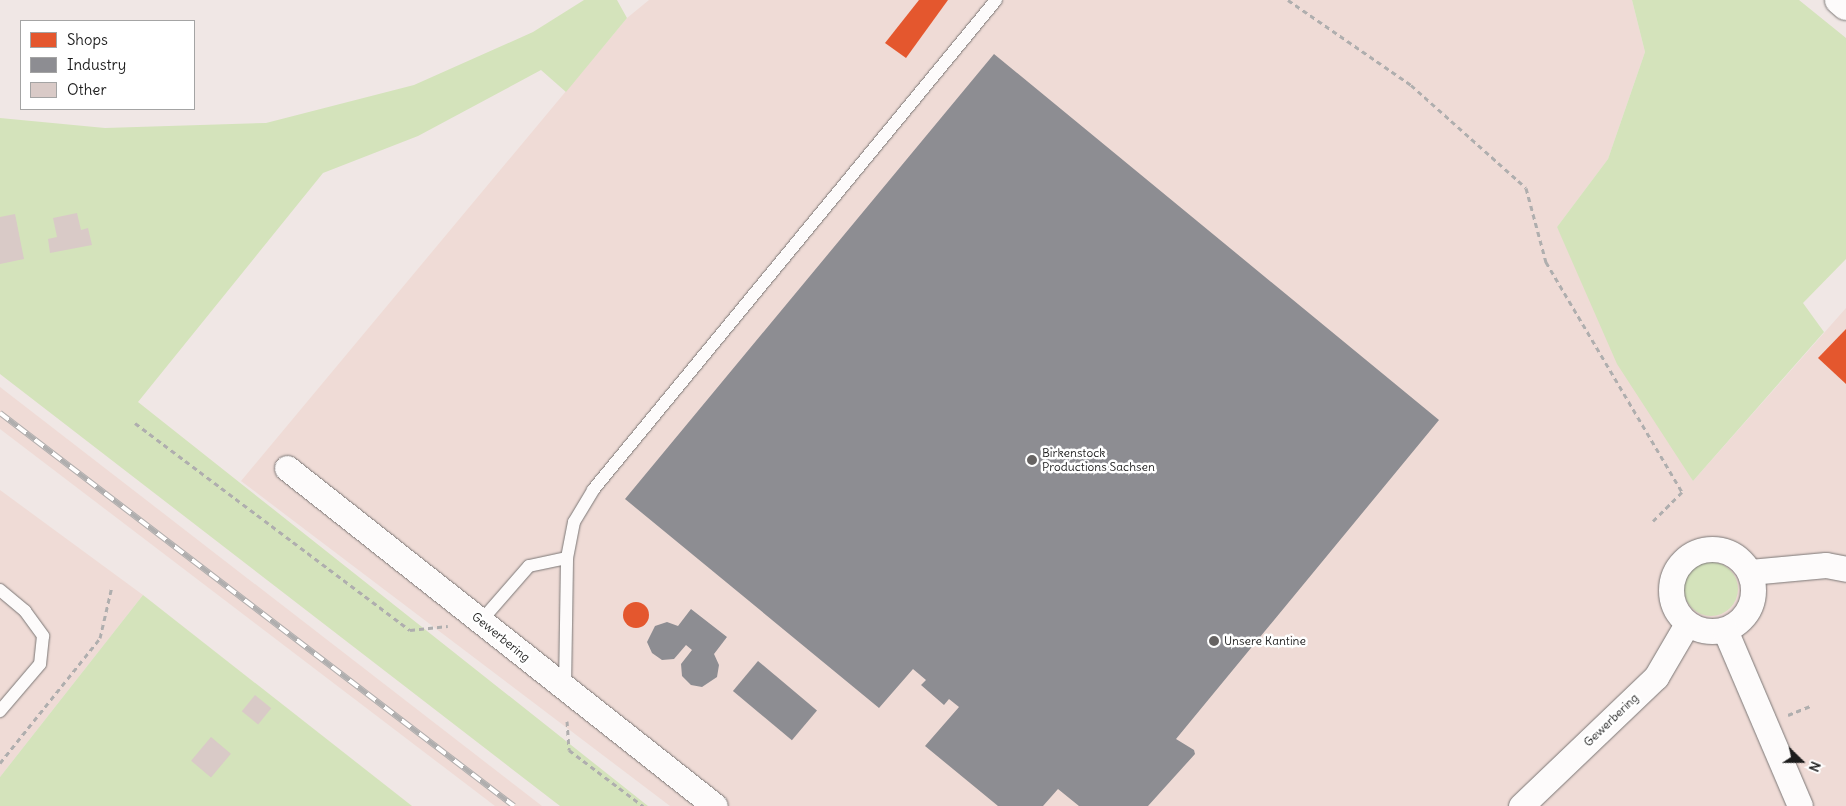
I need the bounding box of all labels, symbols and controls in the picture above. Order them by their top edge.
legend [20,20,195,110]
text: Shops [67,30,108,49]
text: Industry [67,55,126,74]
text: Other [67,80,107,99]
place label: Birkenstock Productions Sachsen [1042,446,1155,474]
marker: Birkenstock Productions Sachsen [1026,454,1038,466]
street label: Gewerbering [469,609,533,665]
place label: Unsere Kantine [1224,634,1306,648]
marker: Unsere Kantine [1208,635,1220,647]
street label: Gewerbering [1581,690,1641,750]
north arrow [1776,736,1826,786]
text: N [1805,759,1825,774]

